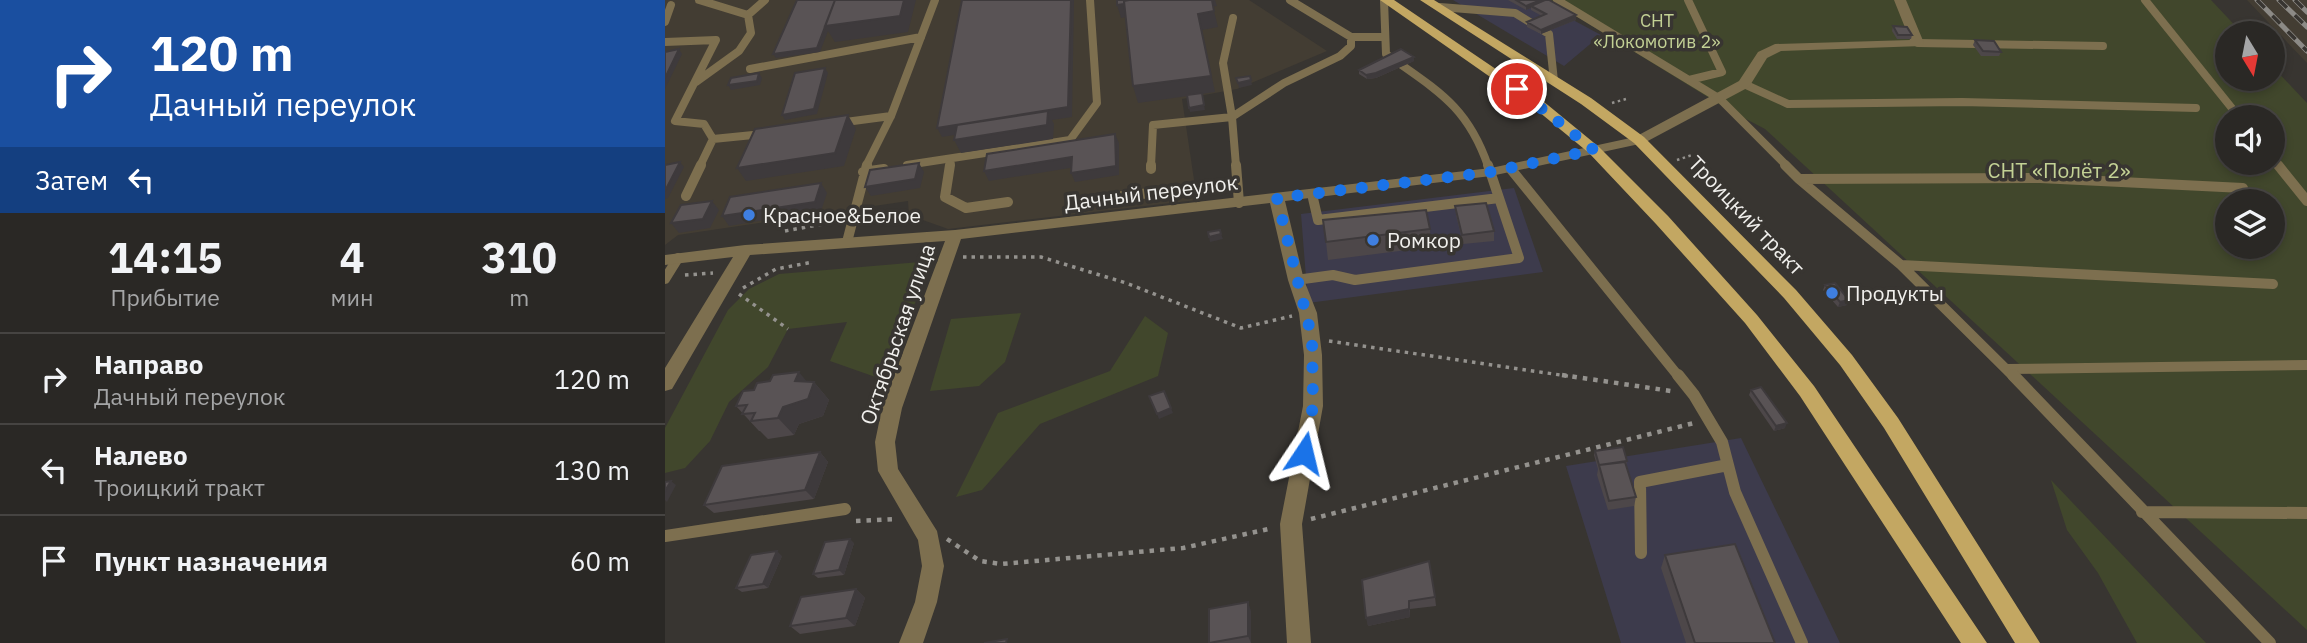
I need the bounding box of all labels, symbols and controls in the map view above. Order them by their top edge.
park label: СНТ «Локомотив 2» [1593,9,1721,53]
text: 120 m [150,21,294,84]
north arrow [2215,21,2285,91]
map controls [2215,21,2285,259]
icon: right [35,28,126,119]
pin [1487,59,1547,119]
icon: arrive [1498,70,1536,108]
text: Дачный переулок [150,83,416,125]
button: sound [2215,105,2285,175]
street label: Троицкий тракт [1683,149,1811,281]
park label: СНТ «Полёт 2» [1987,156,2131,184]
icon: left [122,161,160,199]
text: Затем [35,163,108,197]
street label: Дачный переулок [1063,167,1239,217]
button: layers [2215,189,2285,259]
place label: Красное&Белое [763,201,921,229]
marker: Красное&Белое [741,207,757,223]
place label: Ромкор [1387,226,1461,254]
text: 14:15 [108,230,223,285]
text: 4 [339,230,365,285]
text: 310 [481,230,557,285]
marker: Ромкор [1365,232,1381,248]
street label: Октябрьская улица [853,240,941,428]
place label: Продукты [1846,279,1944,307]
text: Прибытие [111,282,220,312]
text: мин [330,282,374,312]
text: m [509,282,529,312]
marker: Продукты [1824,285,1840,301]
text: Направо [94,347,203,381]
icon: right [35,360,73,398]
text: 120 m [554,362,630,396]
text: Дачный переулок [94,381,285,411]
position arrow [1267,416,1341,490]
text: Налево [94,438,188,472]
icon: left [35,451,73,489]
text: 130 m [554,453,630,487]
text: Троицкий тракт [94,472,265,502]
icon: arrive [35,542,73,580]
text: Пункт назначения [94,544,328,578]
text: 60 m [570,544,630,578]

